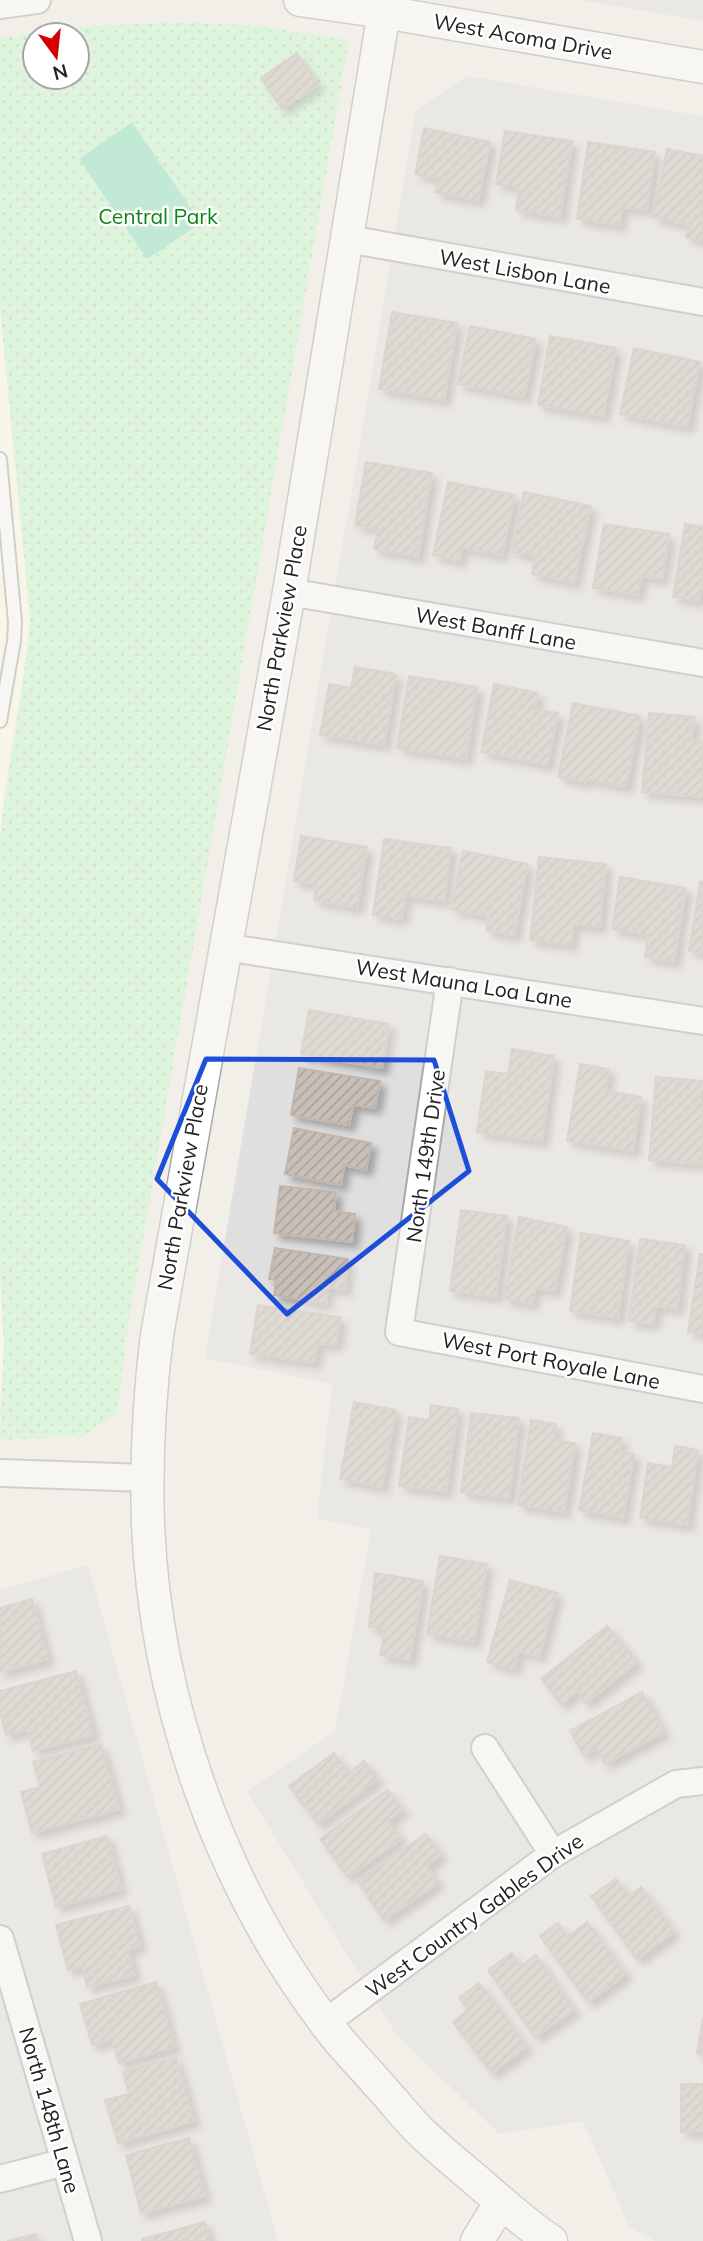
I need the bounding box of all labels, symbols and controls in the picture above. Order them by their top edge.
street label: West Acoma Drive [431,7,615,65]
north arrow [21,21,91,91]
text: N [50,59,70,86]
park label: Central Park [98,203,218,229]
street label: West Lisbon Lane [437,243,613,299]
street label: North Parkview Place [250,523,312,733]
street label: West Banff Lane [413,601,579,655]
street label: West Mauna Loa Lane [354,953,574,1013]
street label: North 149th Drive [400,1068,450,1244]
street label: North Parkview Place [151,1082,213,1292]
street label: West Port Royale Lane [439,1326,663,1394]
street label: West Country Gables Drive [360,1827,588,2003]
street label: North 148th Lane [14,2024,86,2196]

